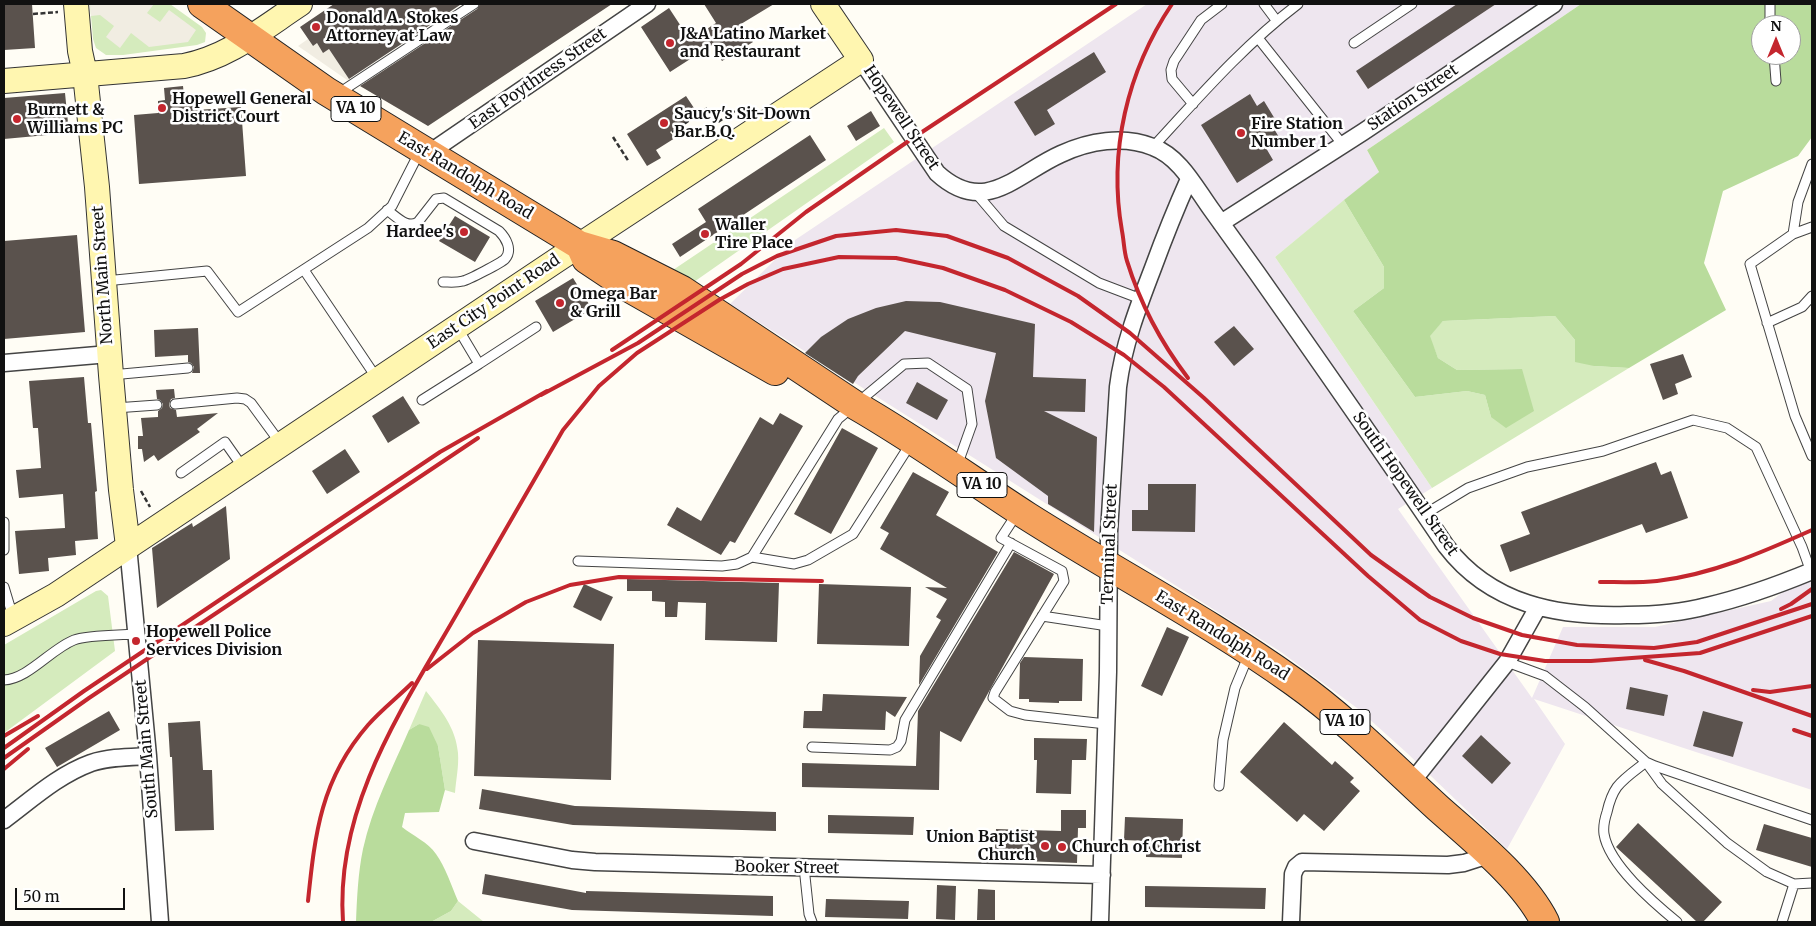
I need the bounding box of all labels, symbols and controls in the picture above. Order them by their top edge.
place label: Donald A. Stokes Attorney at Law [326,8,458,46]
north arrow [1751,15,1801,65]
text: N [1770,17,1782,35]
marker: Donald A. Stokes Attorney at Law [310,21,322,33]
street label: East Poythress Street [466,24,610,134]
place label: J&A Latino Market and Restaurant [680,24,826,62]
marker: J&A Latino Market and Restaurant [664,37,676,49]
street label: Station Street [1364,61,1462,135]
street label: Hopewell Street [859,62,943,174]
place label: Hopewell General District Court [172,89,312,127]
road number: VA 10 [331,96,381,122]
place label: Burnett & Williams PC [27,100,123,138]
marker: Hopewell General District Court [156,102,168,114]
place label: Saucy's Sit-Down Bar.B.Q. [674,104,810,142]
marker: Burnett & Williams PC [11,113,23,125]
place label: Fire Station Number 1 [1251,114,1343,152]
marker: Saucy's Sit-Down Bar.B.Q. [658,117,670,129]
marker: Fire Station Number 1 [1235,127,1247,139]
street label: East Randolph Road [394,128,536,224]
street label: North Main Street [89,205,117,345]
place label: Waller Tire Place [715,215,793,253]
place label: Hardee's [386,222,454,242]
marker: Hardee's [458,226,470,238]
marker: Waller Tire Place [699,228,711,240]
street label: East City Point Road [424,251,564,353]
place label: Omega Bar & Grill [570,284,657,322]
marker: Omega Bar & Grill [554,297,566,309]
street label: South Hopewell Street [1348,408,1462,560]
road number: VA 10 [957,472,1007,498]
street label: Terminal Street [1098,483,1122,605]
street label: East Randolph Road [1152,587,1292,685]
place label: Hopewell Police Services Division [146,622,282,660]
marker: Hopewell Police Services Division [130,635,142,647]
street label: South Main Street [131,679,163,819]
road number: VA 10 [1320,710,1370,734]
place label: Union Baptist Church [926,827,1035,865]
place label: Church of Christ [1072,837,1201,857]
marker: Union Baptist Church [1039,840,1051,852]
marker: Church of Christ [1056,841,1068,853]
street label: Booker Street [734,857,840,879]
scale bar [18,878,128,910]
text: 50 m [23,887,60,906]

